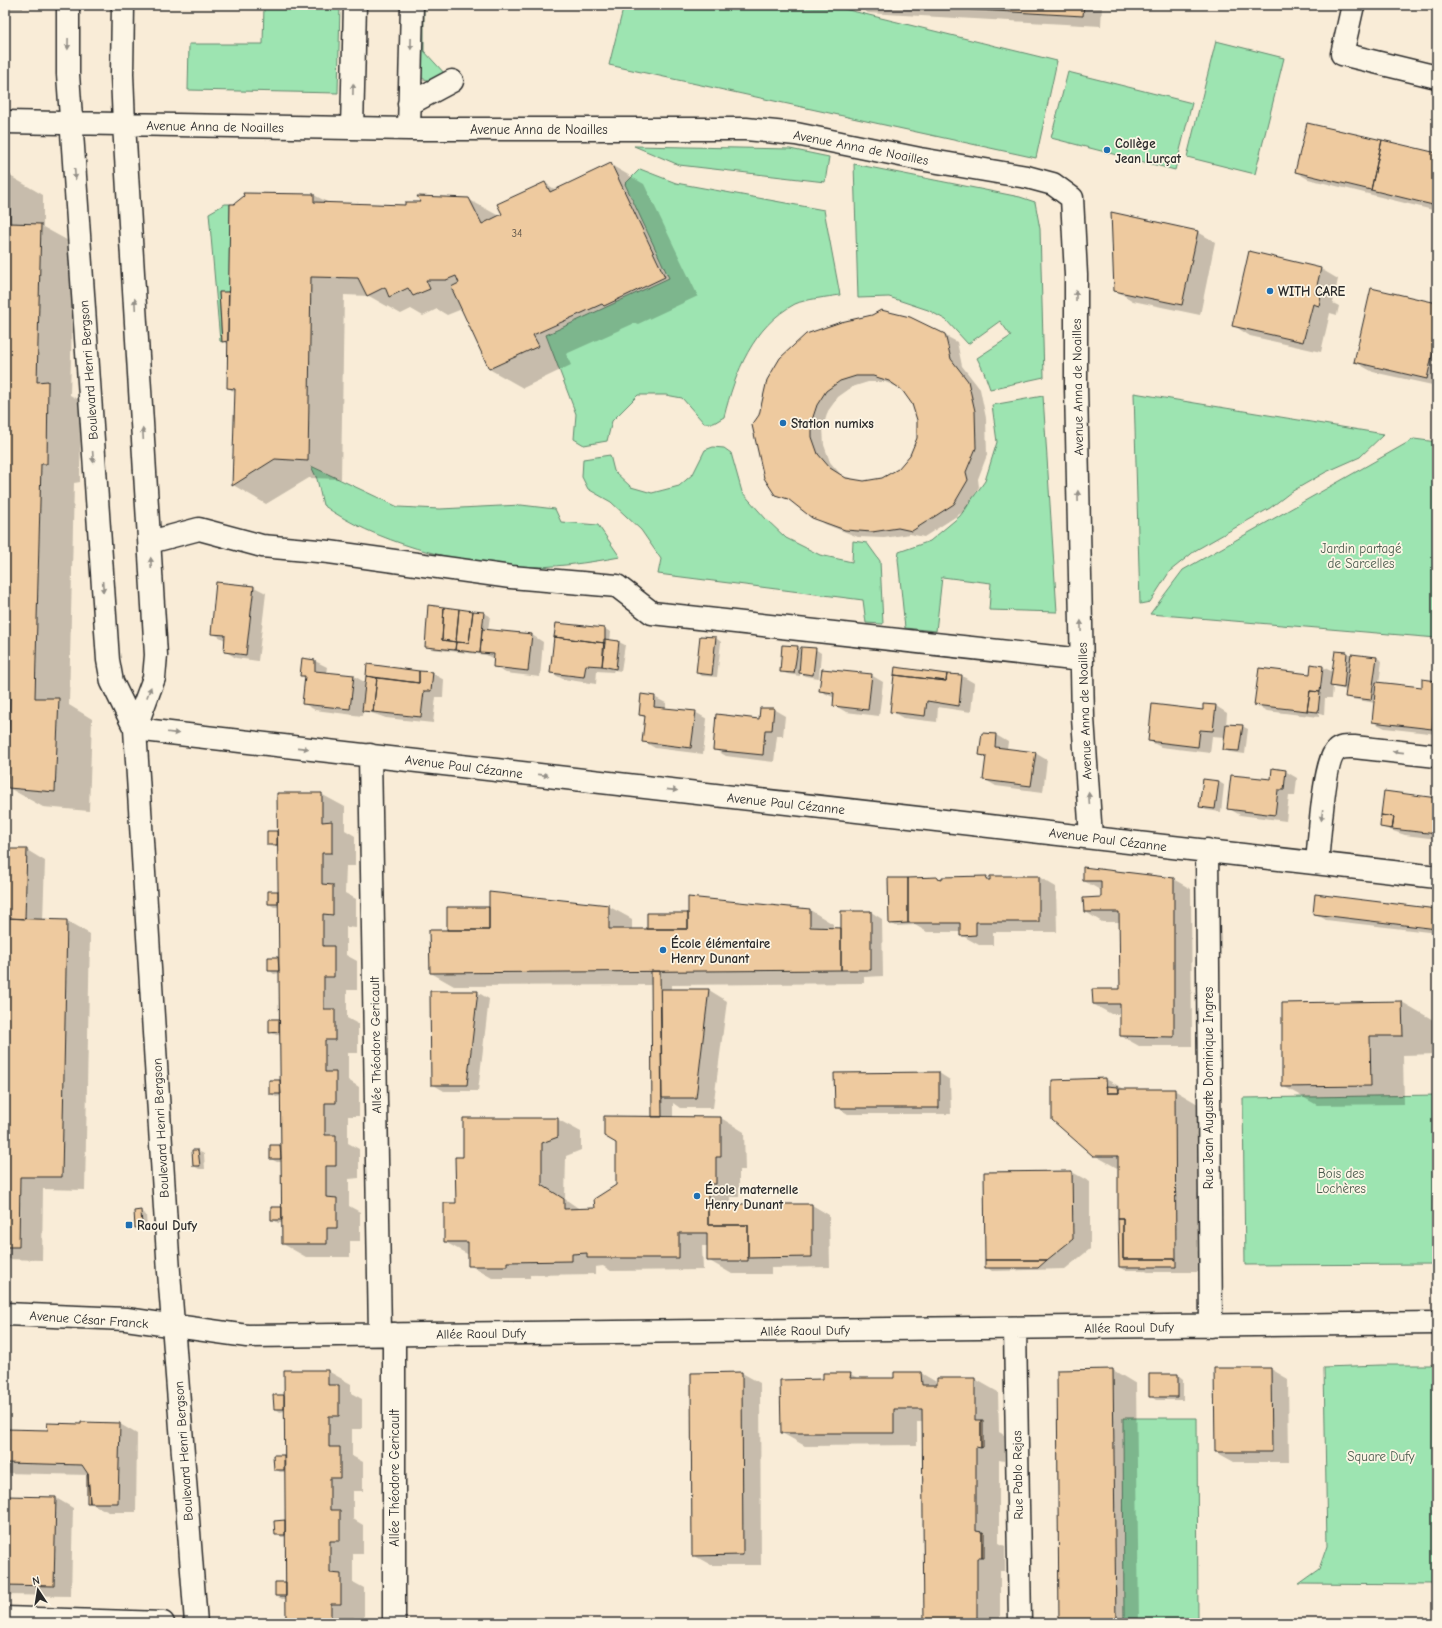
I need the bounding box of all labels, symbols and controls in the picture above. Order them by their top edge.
one-way arrow [65,38,71,51]
one-way arrow [407,38,414,50]
one-way arrow [349,83,356,95]
street label: Avenue Anna de Noailles [146,118,284,135]
street label: Avenue Anna de Noailles [470,122,608,137]
street label: Avenue Anna de Noailles [792,127,930,168]
place label: Collège Jean Lurçat [1115,136,1182,166]
marker: Collège Jean Lurçat [1102,145,1112,155]
one-way arrow [72,168,79,180]
house number: 34 [512,227,522,240]
place label: WITH CARE [1278,284,1346,299]
marker: WITH CARE [1265,286,1275,296]
one-way arrow [1073,289,1079,302]
one-way arrow [132,298,139,310]
street label: Boulevard Henri Bergson [76,300,101,440]
street label: Avenue Anna de Noailles [1069,318,1086,456]
place label: Station numixs [791,416,874,431]
marker: Station numixs [778,418,788,428]
one-way arrow [139,428,146,440]
one-way arrow [90,451,97,463]
one-way arrow [1075,489,1081,502]
park label: Jardin partagé de Sarcelles [1320,541,1402,571]
one-way arrow [148,556,154,569]
one-way arrow [99,581,106,593]
one-way arrow [1078,619,1084,632]
street label: Avenue Anna de Noailles [1075,642,1094,780]
one-way arrow [147,686,153,698]
one-way arrow [167,730,180,736]
one-way arrow [297,745,309,751]
one-way arrow [1392,749,1404,755]
street label: Avenue Paul Cézanne [404,752,524,781]
one-way arrow [537,772,549,778]
one-way arrow [666,787,678,793]
street label: Avenue Paul Cézanne [726,790,846,817]
one-way arrow [1085,792,1092,804]
one-way arrow [1319,809,1326,821]
street label: Avenue Paul Cézanne [1048,825,1168,854]
place label: École élémentaire Henry Dunant [671,935,771,966]
marker: École élémentaire Henry Dunant [658,945,668,955]
street label: Allée Théodore Gericault [367,975,384,1114]
street label: Rue Jean Auguste Dominique Ingres [1201,987,1216,1189]
street label: Boulevard Henri Bergson [149,1058,172,1198]
park label: Bois des Lochères [1316,1166,1366,1196]
place label: École maternelle Henry Dunant [705,1181,799,1212]
marker: École maternelle Henry Dunant [692,1191,702,1201]
place label: Raoul Dufy [137,1218,197,1233]
marker: Raoul Dufy [124,1220,134,1230]
street label: Avenue César Franck [29,1308,149,1331]
street label: Allée Raoul Dufy [1084,1319,1174,1336]
street label: Allée Raoul Dufy [760,1322,850,1339]
street label: Allée Raoul Dufy [436,1325,526,1342]
street label: Boulevard Henri Bergson [171,1381,196,1521]
street label: Allée Théodore Gericault [387,1408,402,1547]
street label: Rue Pablo Rejas [1009,1430,1026,1520]
park label: Square Dufy [1347,1449,1415,1464]
north arrow [18,1570,58,1610]
text: N [31,1574,41,1588]

